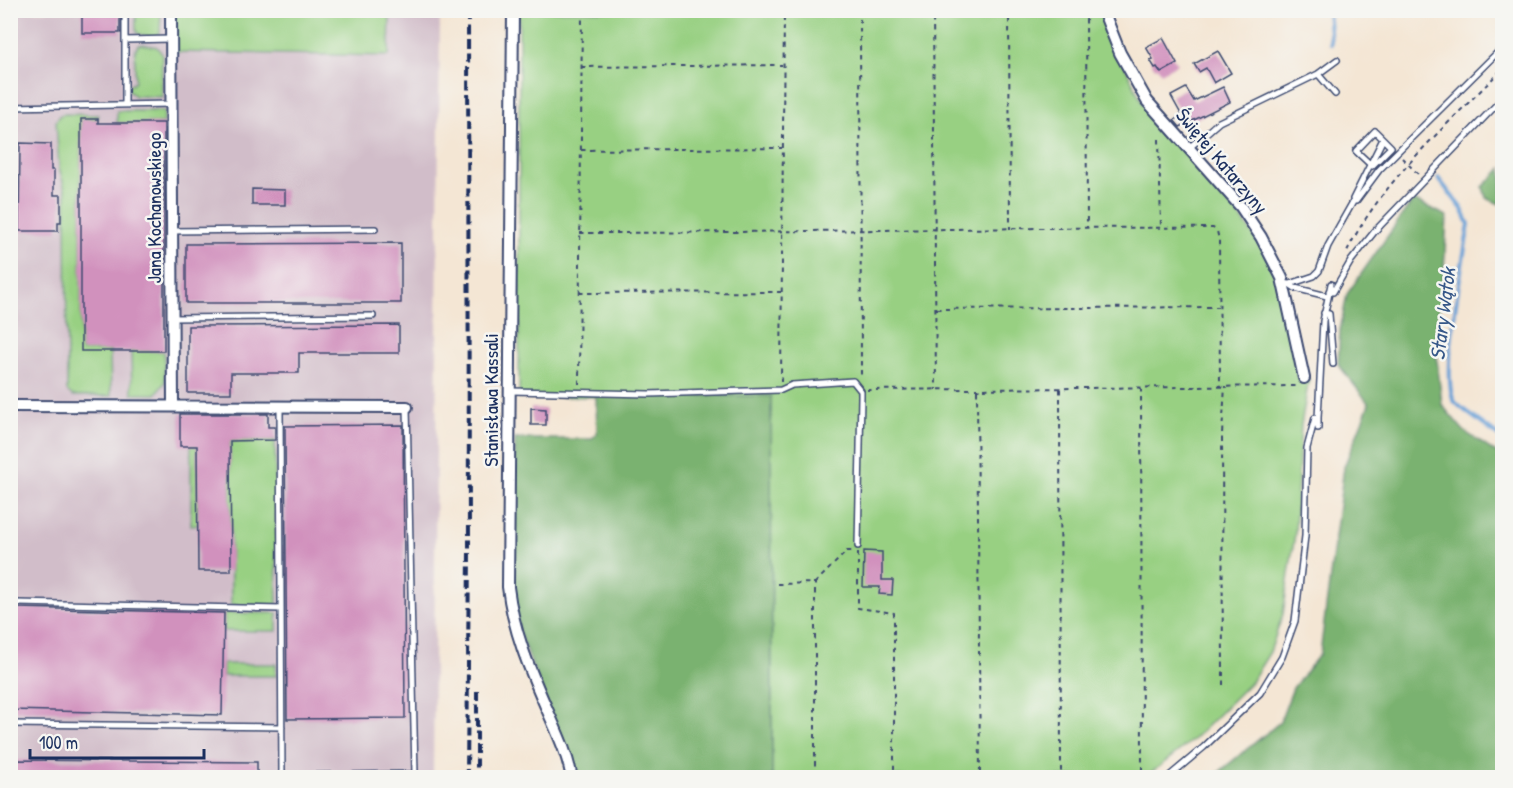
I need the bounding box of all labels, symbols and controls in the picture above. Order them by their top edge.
street label: Świętej Katarzyny [1170,102,1275,219]
street label: Jana Kochanowskiego [140,133,167,284]
water label: Stary Wątok [1422,264,1463,362]
street label: Stanisława Kassali [477,333,504,467]
scale bar [30,722,204,760]
text: 100 m [39,730,78,755]

